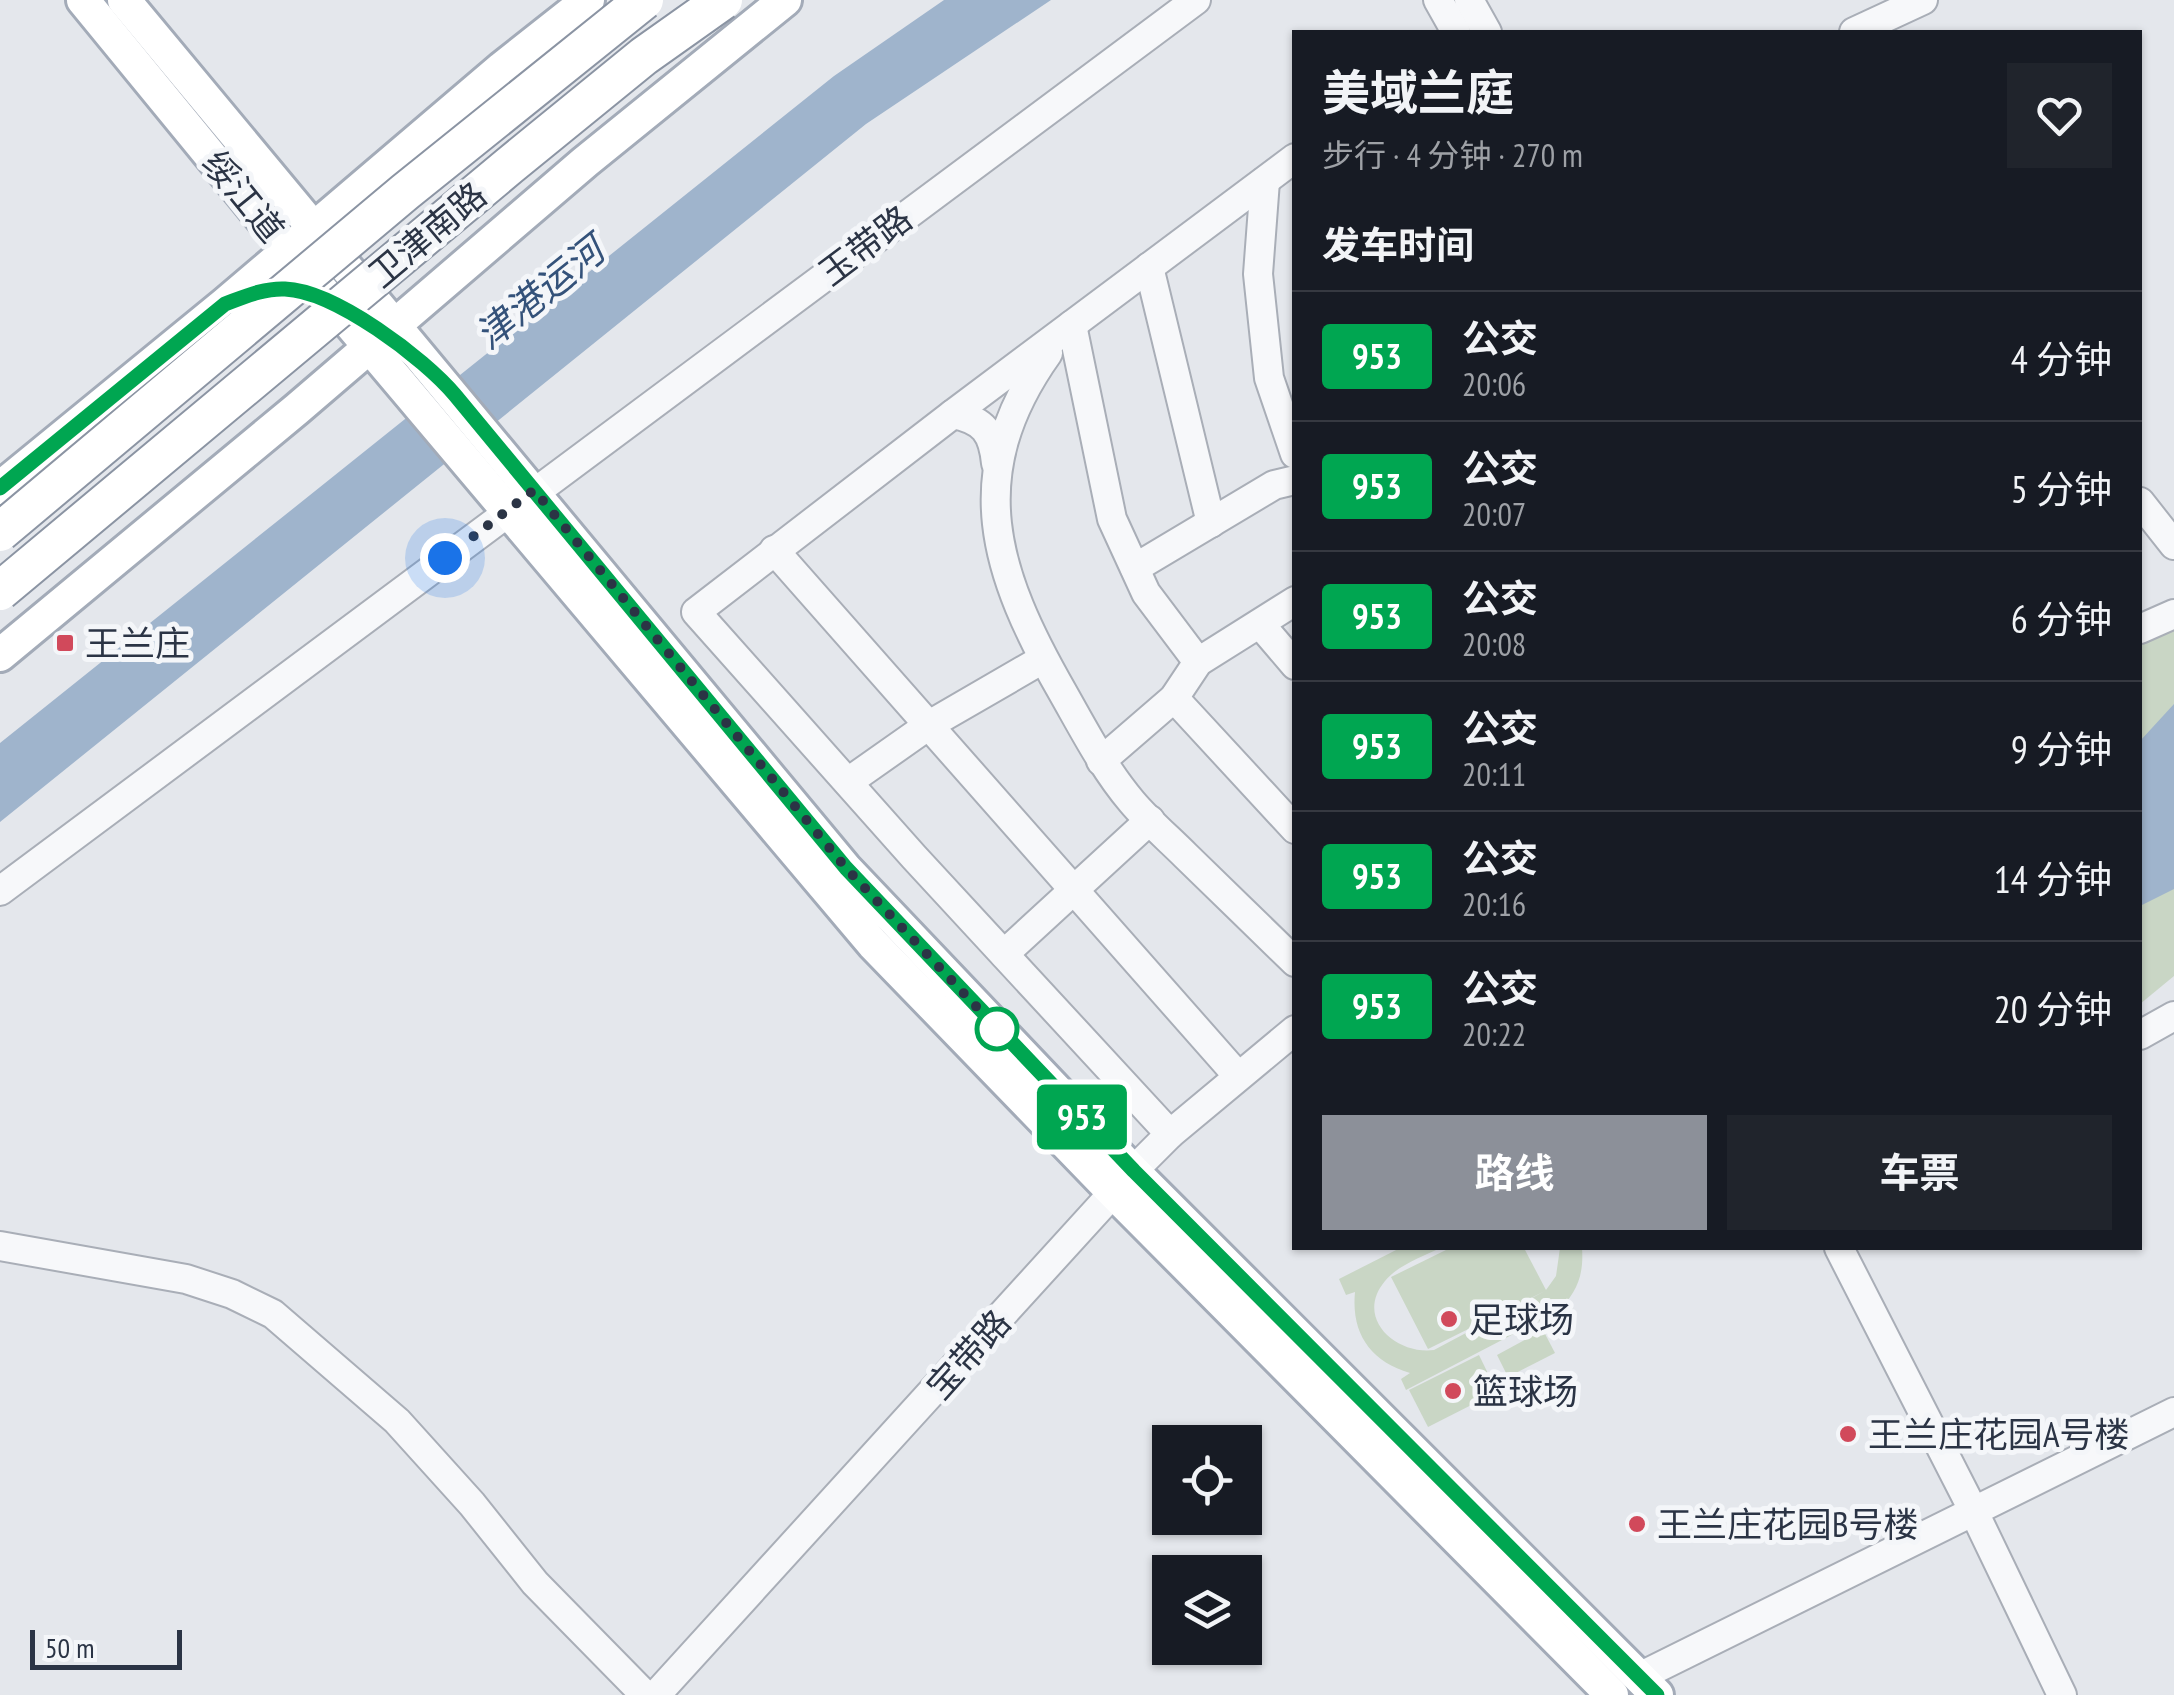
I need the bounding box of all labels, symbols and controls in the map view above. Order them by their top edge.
text: 美域兰庭 [1322,61,1514,123]
button: heart [2007,63,2112,168]
text: 步行 · 4 分钟 · 270 m [1322,134,1583,176]
street label: 绥江道 [193,141,295,251]
street label: 卫津南路 [359,171,495,297]
street label: 玉带路 [809,195,921,295]
text: 发车时间 [1322,220,1474,269]
water label: 津港运河 [465,221,619,359]
text: 公交 [1462,313,1538,362]
text: 953 [1352,333,1402,379]
text: 4 分钟 [2011,334,2112,383]
text: 20:06 [1462,363,1526,405]
text: 公交 [1462,443,1538,492]
text: 953 [1352,463,1402,509]
text: 5 分钟 [2011,464,2112,513]
text: 20:07 [1462,493,1526,535]
your location [420,533,470,583]
text: 公交 [1462,573,1538,622]
text: 953 [1352,593,1402,639]
text: 6 分钟 [2011,594,2112,643]
place label: 王兰庄 [85,620,190,666]
text: 20:08 [1462,623,1526,665]
marker: 王兰庄 [54,632,76,654]
text: 公交 [1462,703,1538,752]
text: 953 [1352,723,1402,769]
text: 9 分钟 [2011,724,2112,773]
text: 20:11 [1462,753,1526,795]
text: 公交 [1462,833,1538,882]
text: 953 [1352,853,1402,899]
text: 14 分钟 [1994,854,2112,903]
text: 20:16 [1462,883,1526,925]
text: 公交 [1462,963,1538,1012]
text: 953 [1352,983,1402,1029]
text: 20 分钟 [1994,984,2112,1033]
unlabelled marker [976,1008,1018,1050]
text: 20:22 [1462,1013,1526,1055]
line badge: 953 [1024,1084,1140,1150]
text: 953 [1057,1094,1107,1140]
button: 路线 [1322,1115,1707,1230]
button: 车票 [1727,1115,2112,1230]
place label: 足球场 [1469,1296,1574,1342]
street label: 宝带路 [916,1300,1020,1408]
marker: 足球场 [1438,1308,1460,1330]
place label: 篮球场 [1473,1368,1578,1414]
marker: 篮球场 [1442,1380,1464,1402]
place label: 王兰庄花园A号楼 [1868,1411,2130,1457]
marker: 王兰庄花园A号楼 [1837,1423,1859,1445]
map controls [1152,1425,1262,1665]
button: locate [1152,1425,1262,1535]
place label: 王兰庄花园B号楼 [1657,1501,1919,1547]
marker: 王兰庄花园B号楼 [1626,1513,1648,1535]
button: layers [1152,1555,1262,1665]
scale bar [30,1625,182,1670]
text: 50 m [45,1629,94,1666]

